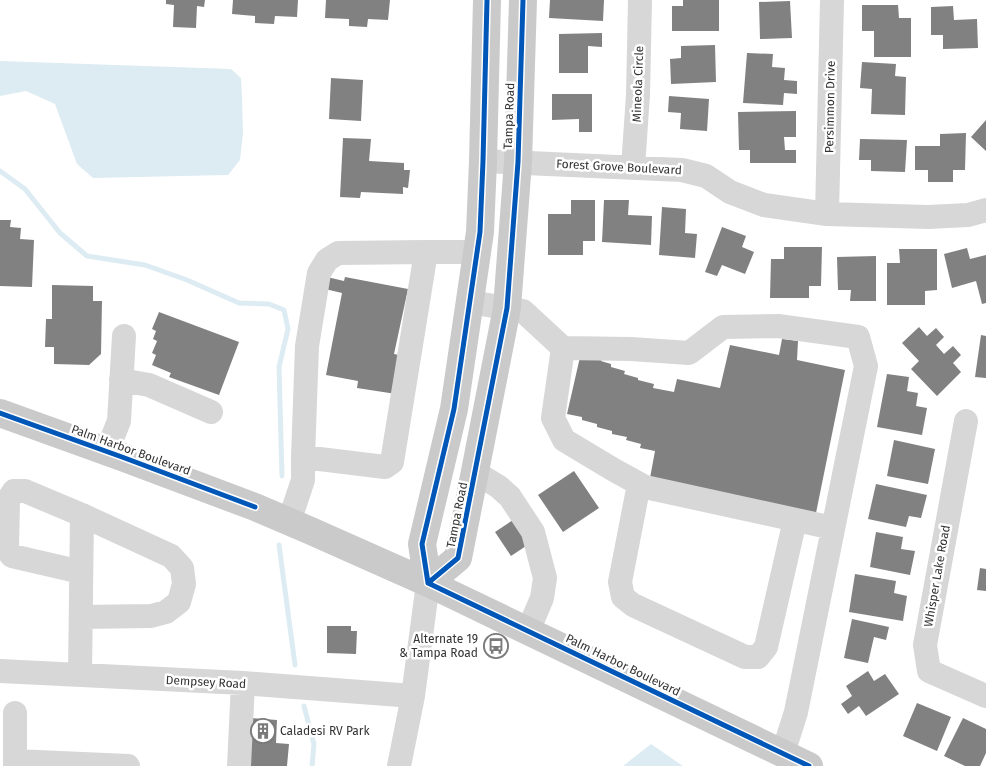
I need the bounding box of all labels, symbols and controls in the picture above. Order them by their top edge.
street label: Mineola Circle [630,45,646,123]
street label: Persimmon Drive [822,61,838,153]
street label: Tampa Road [501,82,517,150]
street label: Forest Grove Boulevard [556,157,682,177]
street label: Palm Harbor Boulevard [69,422,193,478]
street label: Tampa Road [444,481,470,549]
street label: Whisper Lake Road [921,524,953,628]
street label: Palm Harbor Boulevard [563,631,683,699]
place label: Alternate 19 & Tampa Road [399,632,478,660]
bus stop icon: Alternate 19 & Tampa Road [483,633,509,659]
street label: Dempsey Road [165,673,247,691]
building icon: Caladesi RV Park [250,718,276,744]
place label: Caladesi RV Park [280,724,370,738]

